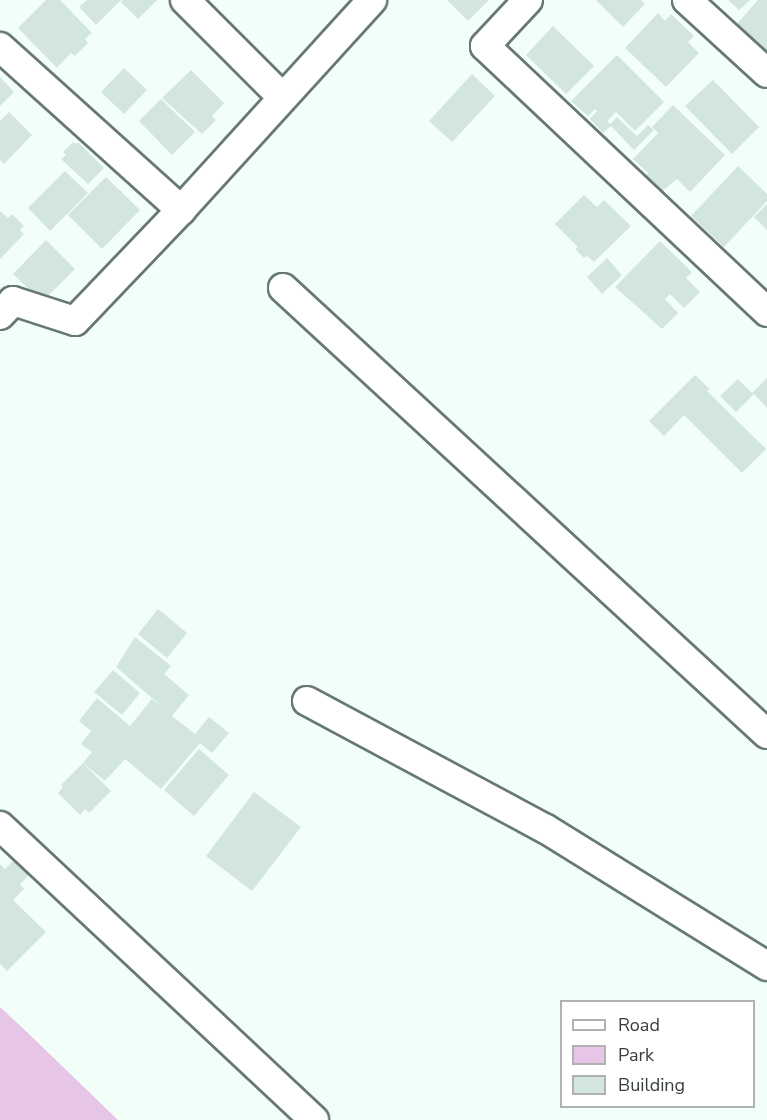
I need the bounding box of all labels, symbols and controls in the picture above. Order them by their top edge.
legend [560,1000,755,1108]
text: Road [618,1013,660,1037]
text: Park [618,1043,654,1067]
text: Building [618,1073,685,1097]

